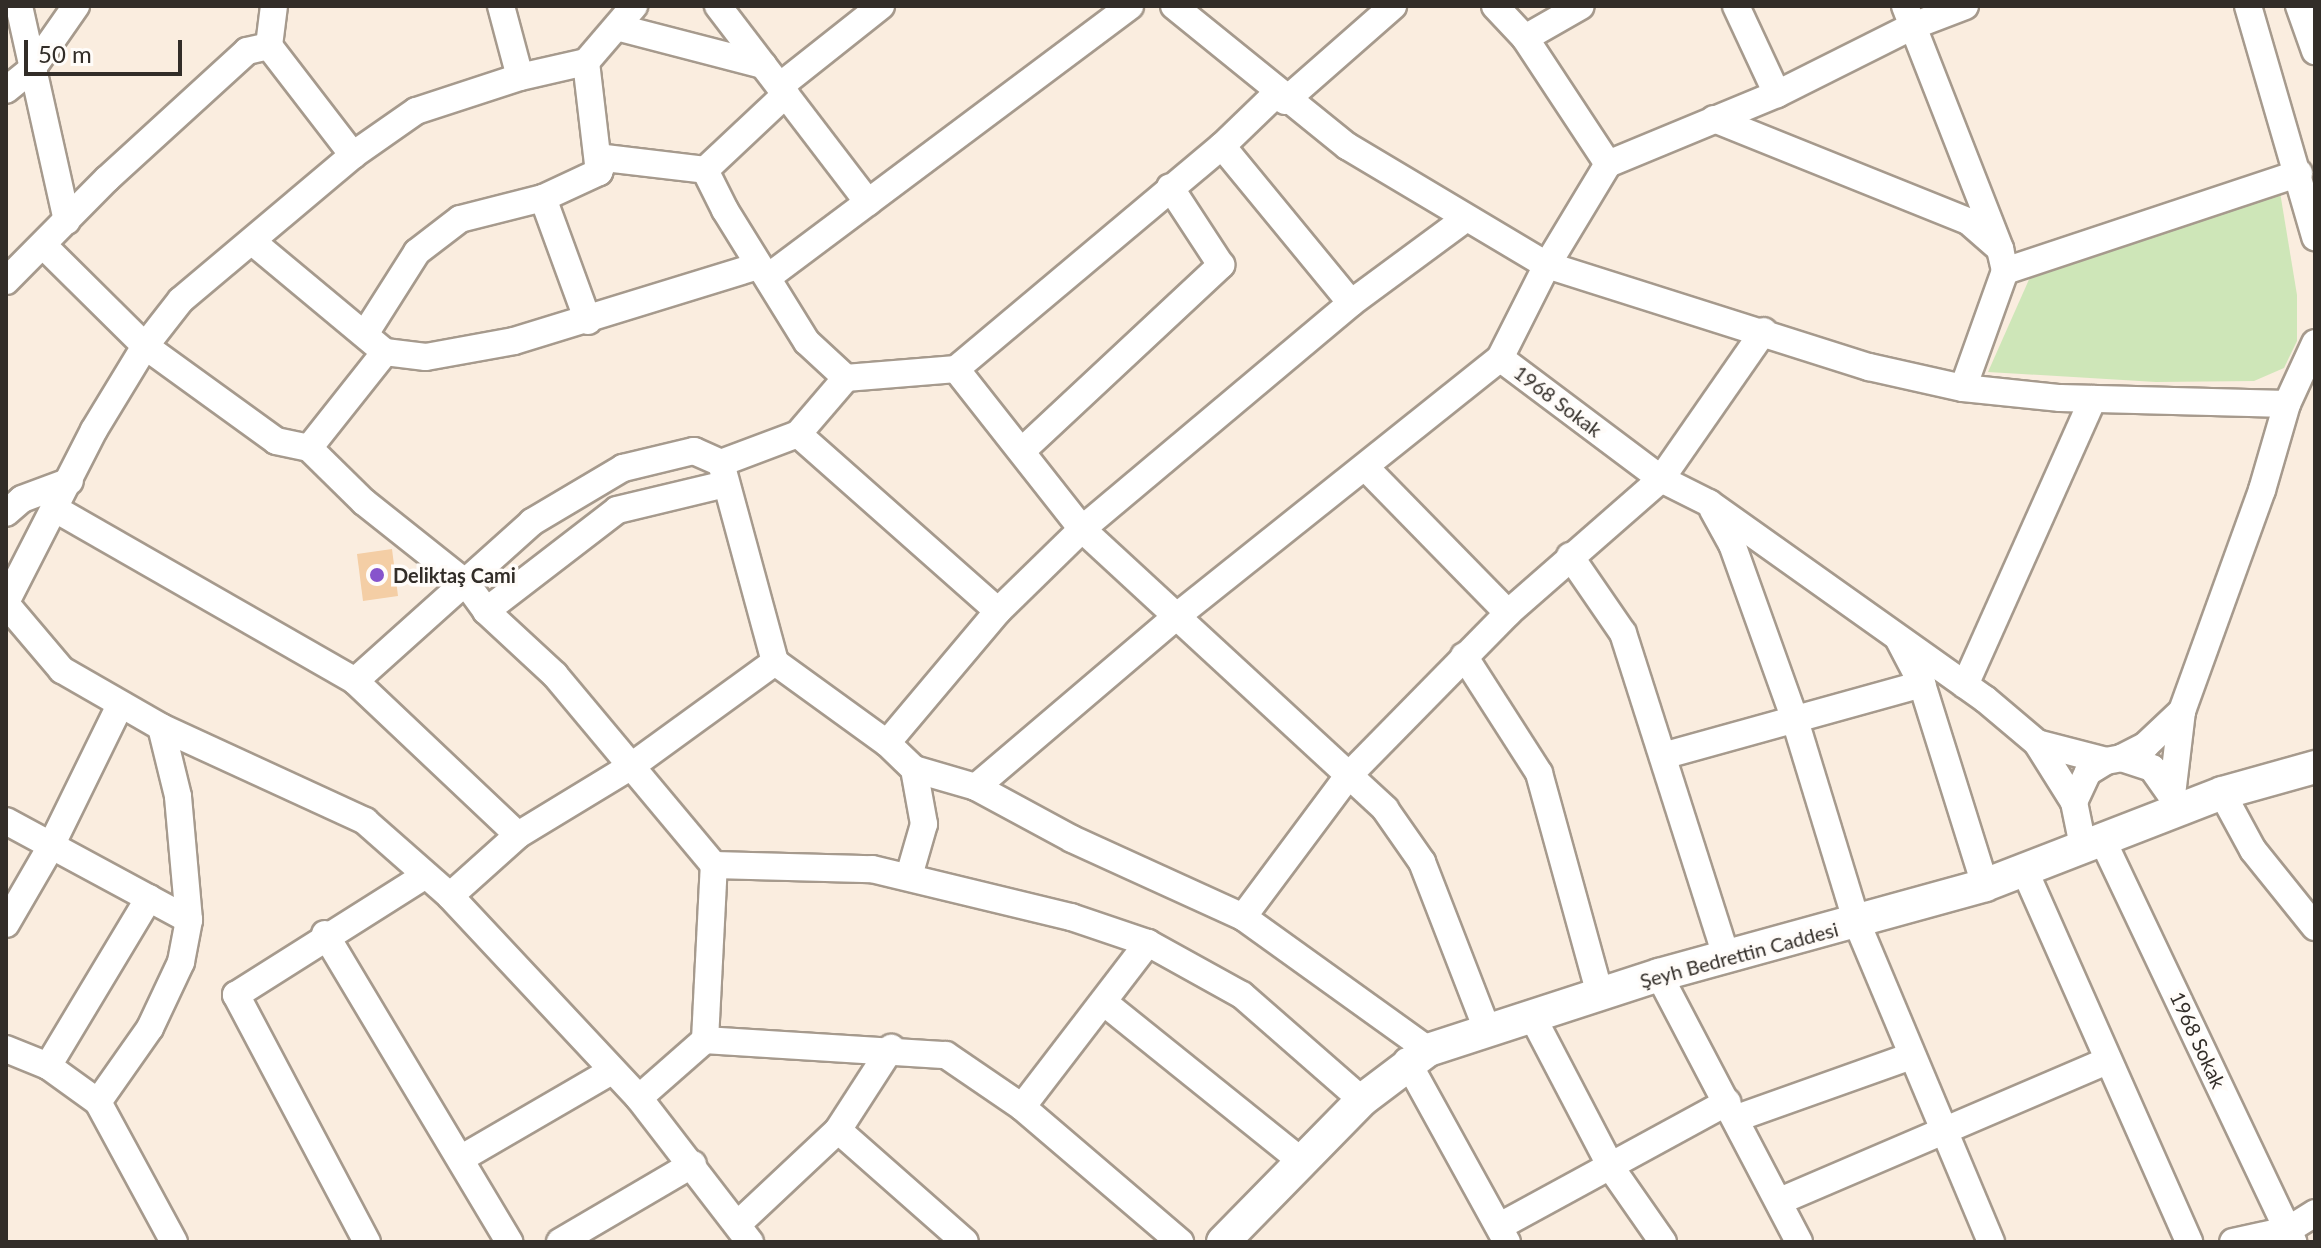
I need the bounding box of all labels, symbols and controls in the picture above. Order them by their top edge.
scale bar [28,24,186,74]
text: 50 m [38,39,92,68]
street label: 1968 Sokak [1509,360,1607,442]
place label: Deliktaş Cami [393,563,516,587]
marker: Deliktaş Cami [368,566,386,584]
street label: Şeyh Bedrettin Caddesi [1637,917,1841,993]
street label: 1968 Sokak [2165,988,2231,1092]

